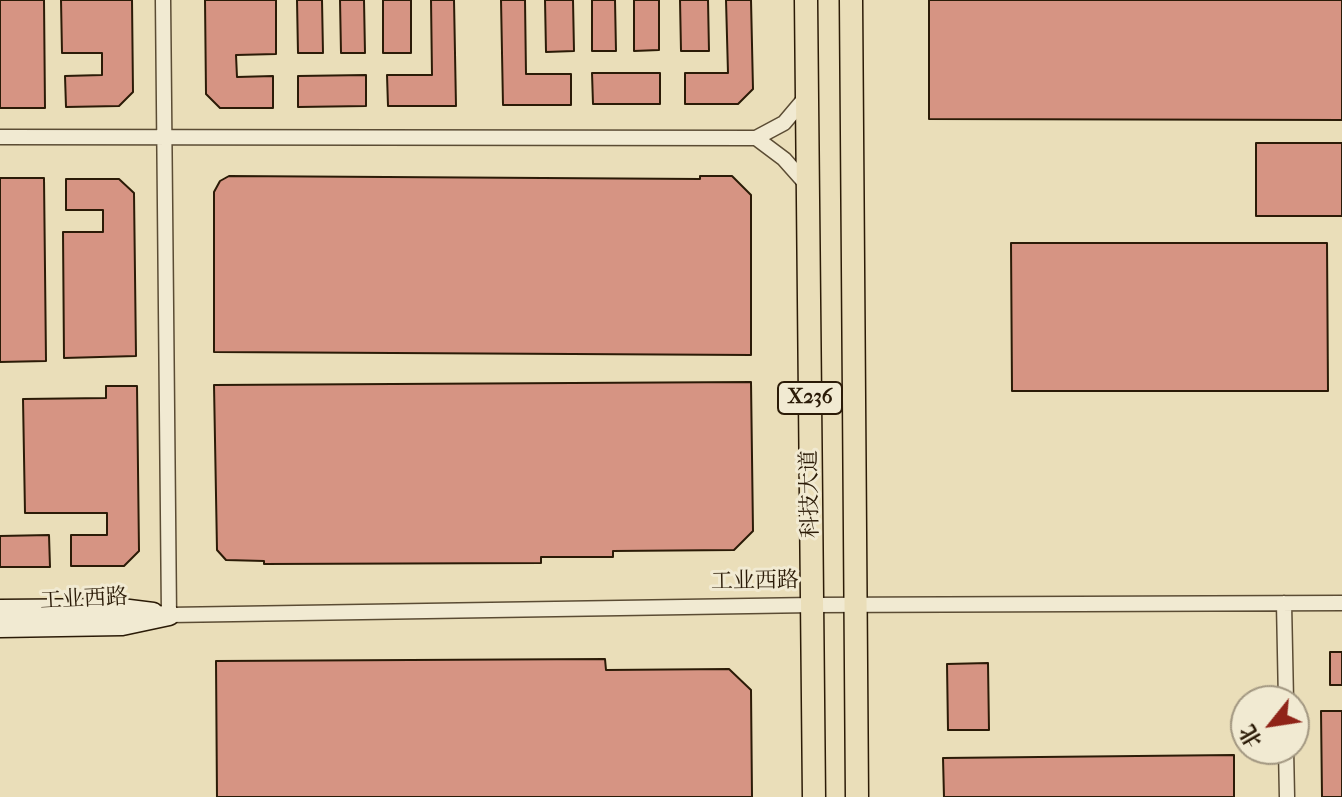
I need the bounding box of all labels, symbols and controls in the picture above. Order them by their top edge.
road number: X236 [778,382,842,414]
street label: 科技大道 [797,450,825,538]
street label: 工业西路 [711,568,799,596]
street label: 工业西路 [39,585,129,615]
north arrow [1230,685,1310,765]
text: 北 [1234,720,1268,752]

